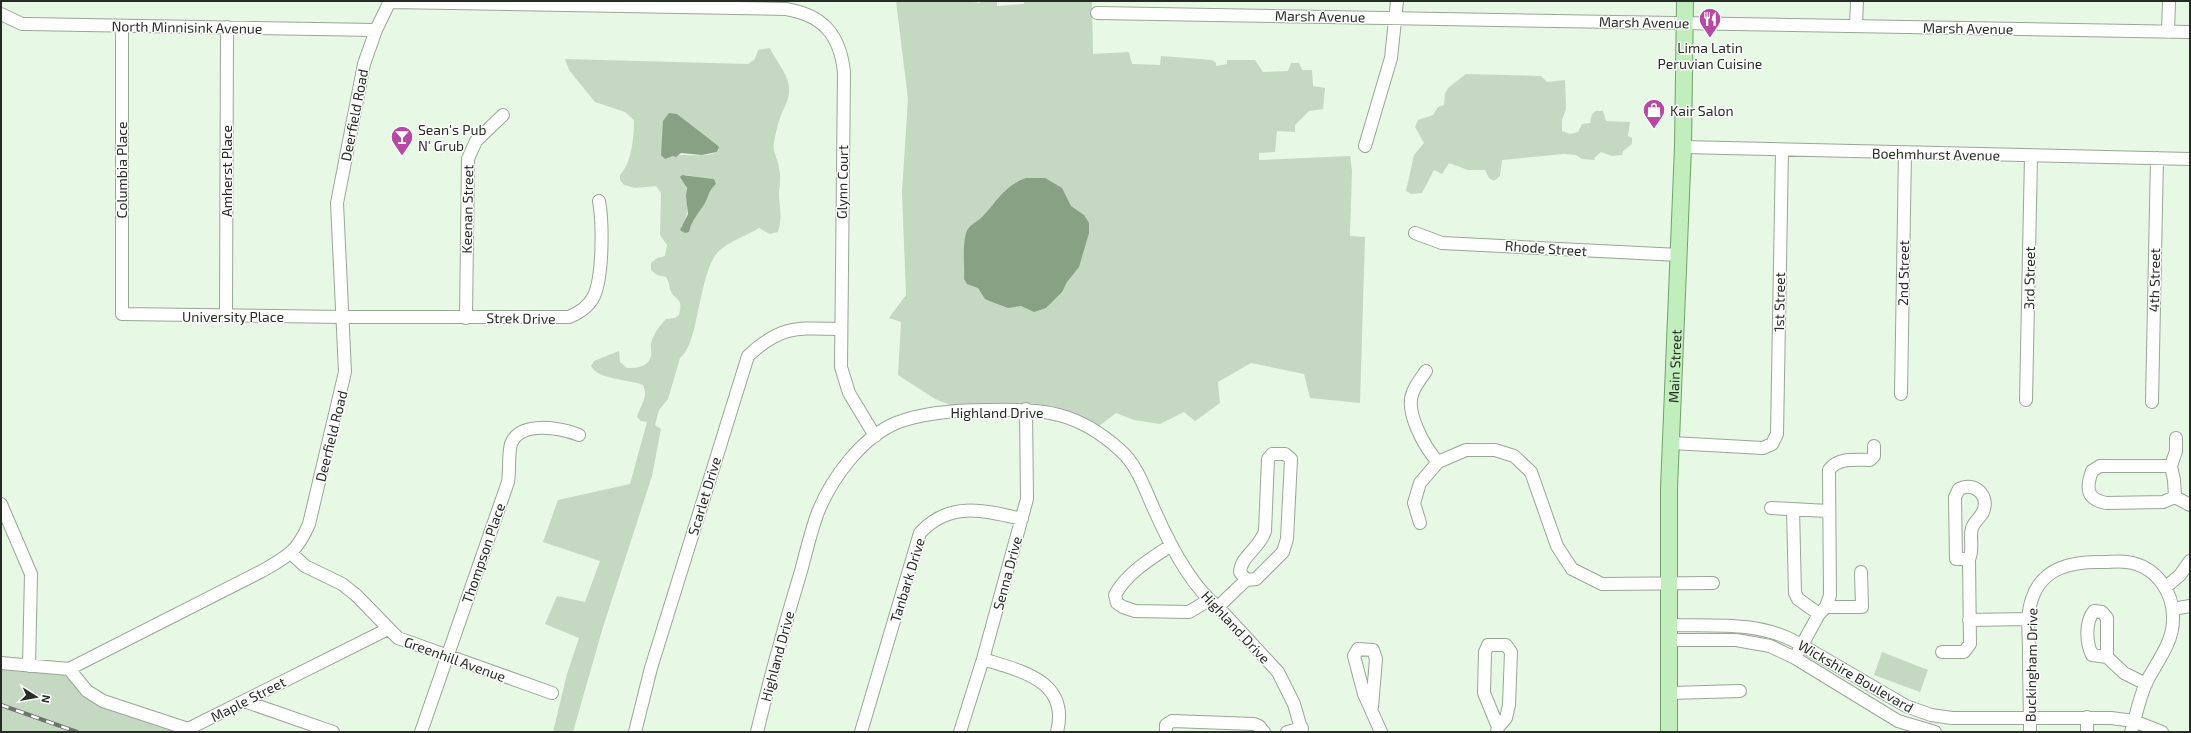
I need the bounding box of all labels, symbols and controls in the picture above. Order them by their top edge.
restaurant icon: Lima Latin Peruvian Cuisine [1697,6,1723,39]
street label: Marsh Avenue [1275,7,1365,25]
street label: Marsh Avenue [1599,13,1689,31]
street label: North Minnisink Avenue [111,17,263,37]
street label: Marsh Avenue [1923,19,2013,37]
place label: Lima Latin Peruvian Cuisine [1658,39,1762,72]
street label: Deerfield Road [337,67,371,163]
shop icon: Kair Salon [1641,97,1667,130]
place label: Kair Salon [1670,102,1734,119]
place label: Sean's Pub N' Grub [418,121,486,154]
street label: Columbia Place [113,122,130,218]
bar icon: Sean's Pub N' Grub [389,124,415,157]
street label: Amherst Place [218,125,235,217]
street label: Boehmhurst Avenue [1872,144,2000,164]
street label: Glynn Court [833,145,851,219]
street label: Keenan Street [458,164,476,254]
street label: Rhode Street [1504,237,1588,259]
street label: 2nd Street [1894,240,1912,306]
street label: 3rd Street [2020,246,2038,310]
street label: 4th Street [2145,248,2163,312]
street label: 1st Street [1770,272,1788,332]
street label: University Place [182,308,284,325]
street label: Strek Drive [486,309,556,327]
street label: Main Street [1664,329,1684,403]
street label: Deerfield Road [311,389,351,483]
street label: Highland Drive [950,404,1044,421]
street label: Scarlet Drive [684,455,724,537]
street label: Thompson Place [458,500,508,606]
street label: Senna Drive [989,534,1025,612]
street label: Tanbark Drive [886,536,928,624]
street label: Highland Drive [1198,587,1274,667]
street label: Buckingham Drive [2022,608,2040,722]
street label: Highland Drive [757,609,797,703]
street label: Greenhill Avenue [402,633,508,685]
street label: Wickshire Boulevard [1795,636,1917,716]
street label: Maple Street [208,673,288,725]
north arrow [16,677,56,717]
text: N [39,694,53,704]

